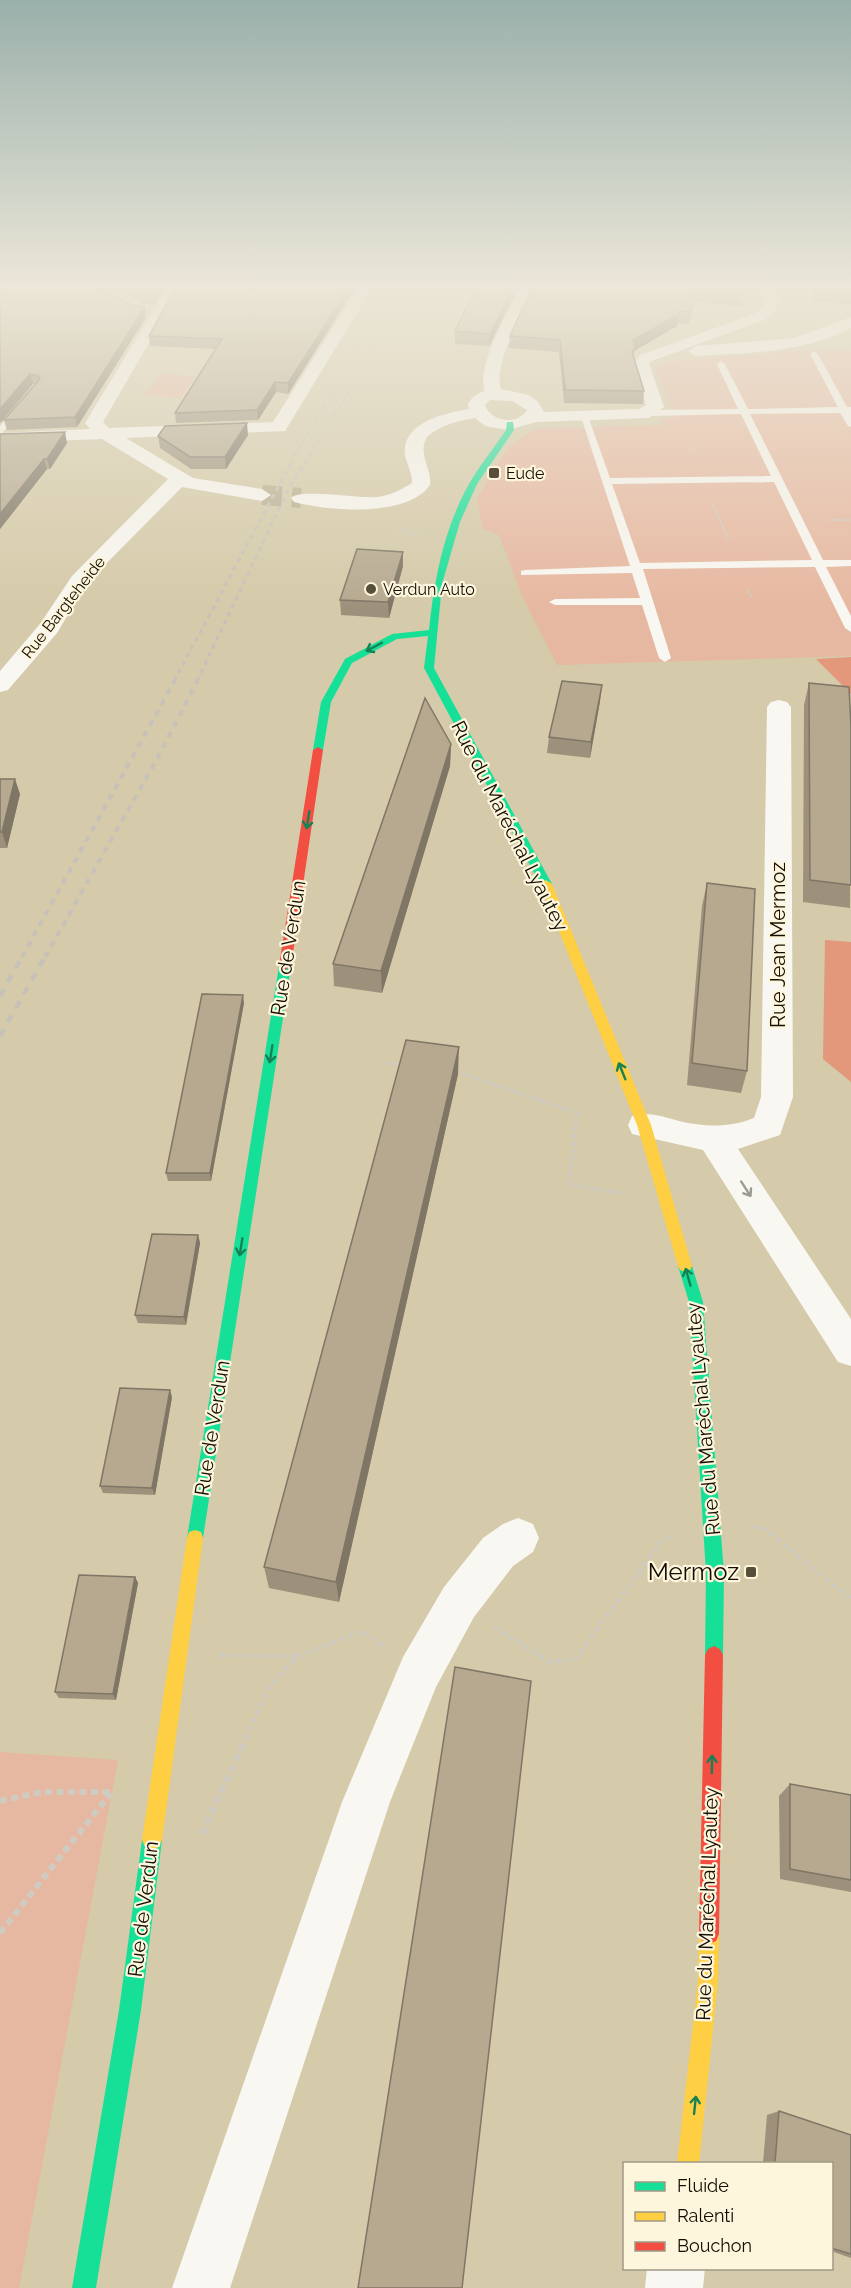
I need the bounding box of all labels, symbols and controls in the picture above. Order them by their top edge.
place label: Eude [506,464,544,483]
marker: Eude [487,466,501,480]
street label: Rue Bargteheide [18,553,109,662]
place label: Verdun Auto [383,580,475,599]
marker: Verdun Auto [364,582,378,596]
one-way arrow [366,641,383,653]
street label: Rue du Maréchal Lyautey [446,717,574,936]
one-way arrow [302,810,313,829]
street label: Rue Jean Mermoz [766,862,790,1028]
street label: Rue de Verdun [265,878,311,1018]
one-way arrow [265,1044,276,1063]
one-way arrow [616,1062,627,1081]
one-way arrow [740,1181,752,1197]
one-way arrow [235,1236,246,1256]
one-way arrow [682,1268,693,1287]
street label: Rue du Maréchal Lyautey [681,1301,725,1536]
street label: Rue de Verdun [189,1358,235,1498]
place label: Mermoz [648,1557,739,1586]
marker: Mermoz [744,1565,758,1579]
one-way arrow [706,1755,718,1775]
street label: Rue du Maréchal Lyautey [691,1787,723,2021]
street label: Rue de Verdun [123,1840,163,1978]
one-way arrow [689,2096,700,2116]
legend [623,2162,833,2270]
text: Fluide [677,2175,729,2196]
text: Ralenti [677,2205,734,2226]
text: Bouchon [677,2235,752,2256]

